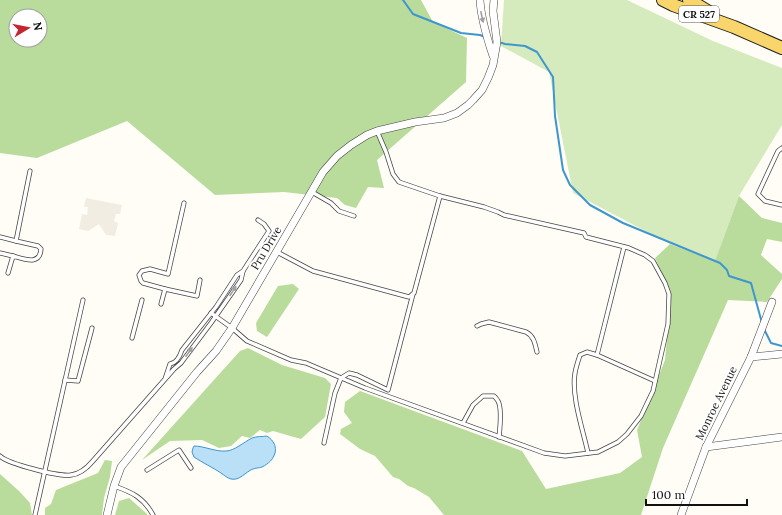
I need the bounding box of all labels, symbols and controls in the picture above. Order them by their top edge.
road number: CR 527 [679,6,719,22]
north arrow [8,8,48,48]
one-way arrow [480,11,486,23]
text: N [30,21,46,32]
street label: Pru Drive [248,224,284,272]
one-way arrow [229,286,237,296]
one-way arrow [185,347,193,358]
street label: Monroe Avenue [692,364,740,442]
scale bar [646,481,747,507]
text: 100 m [652,487,685,502]

